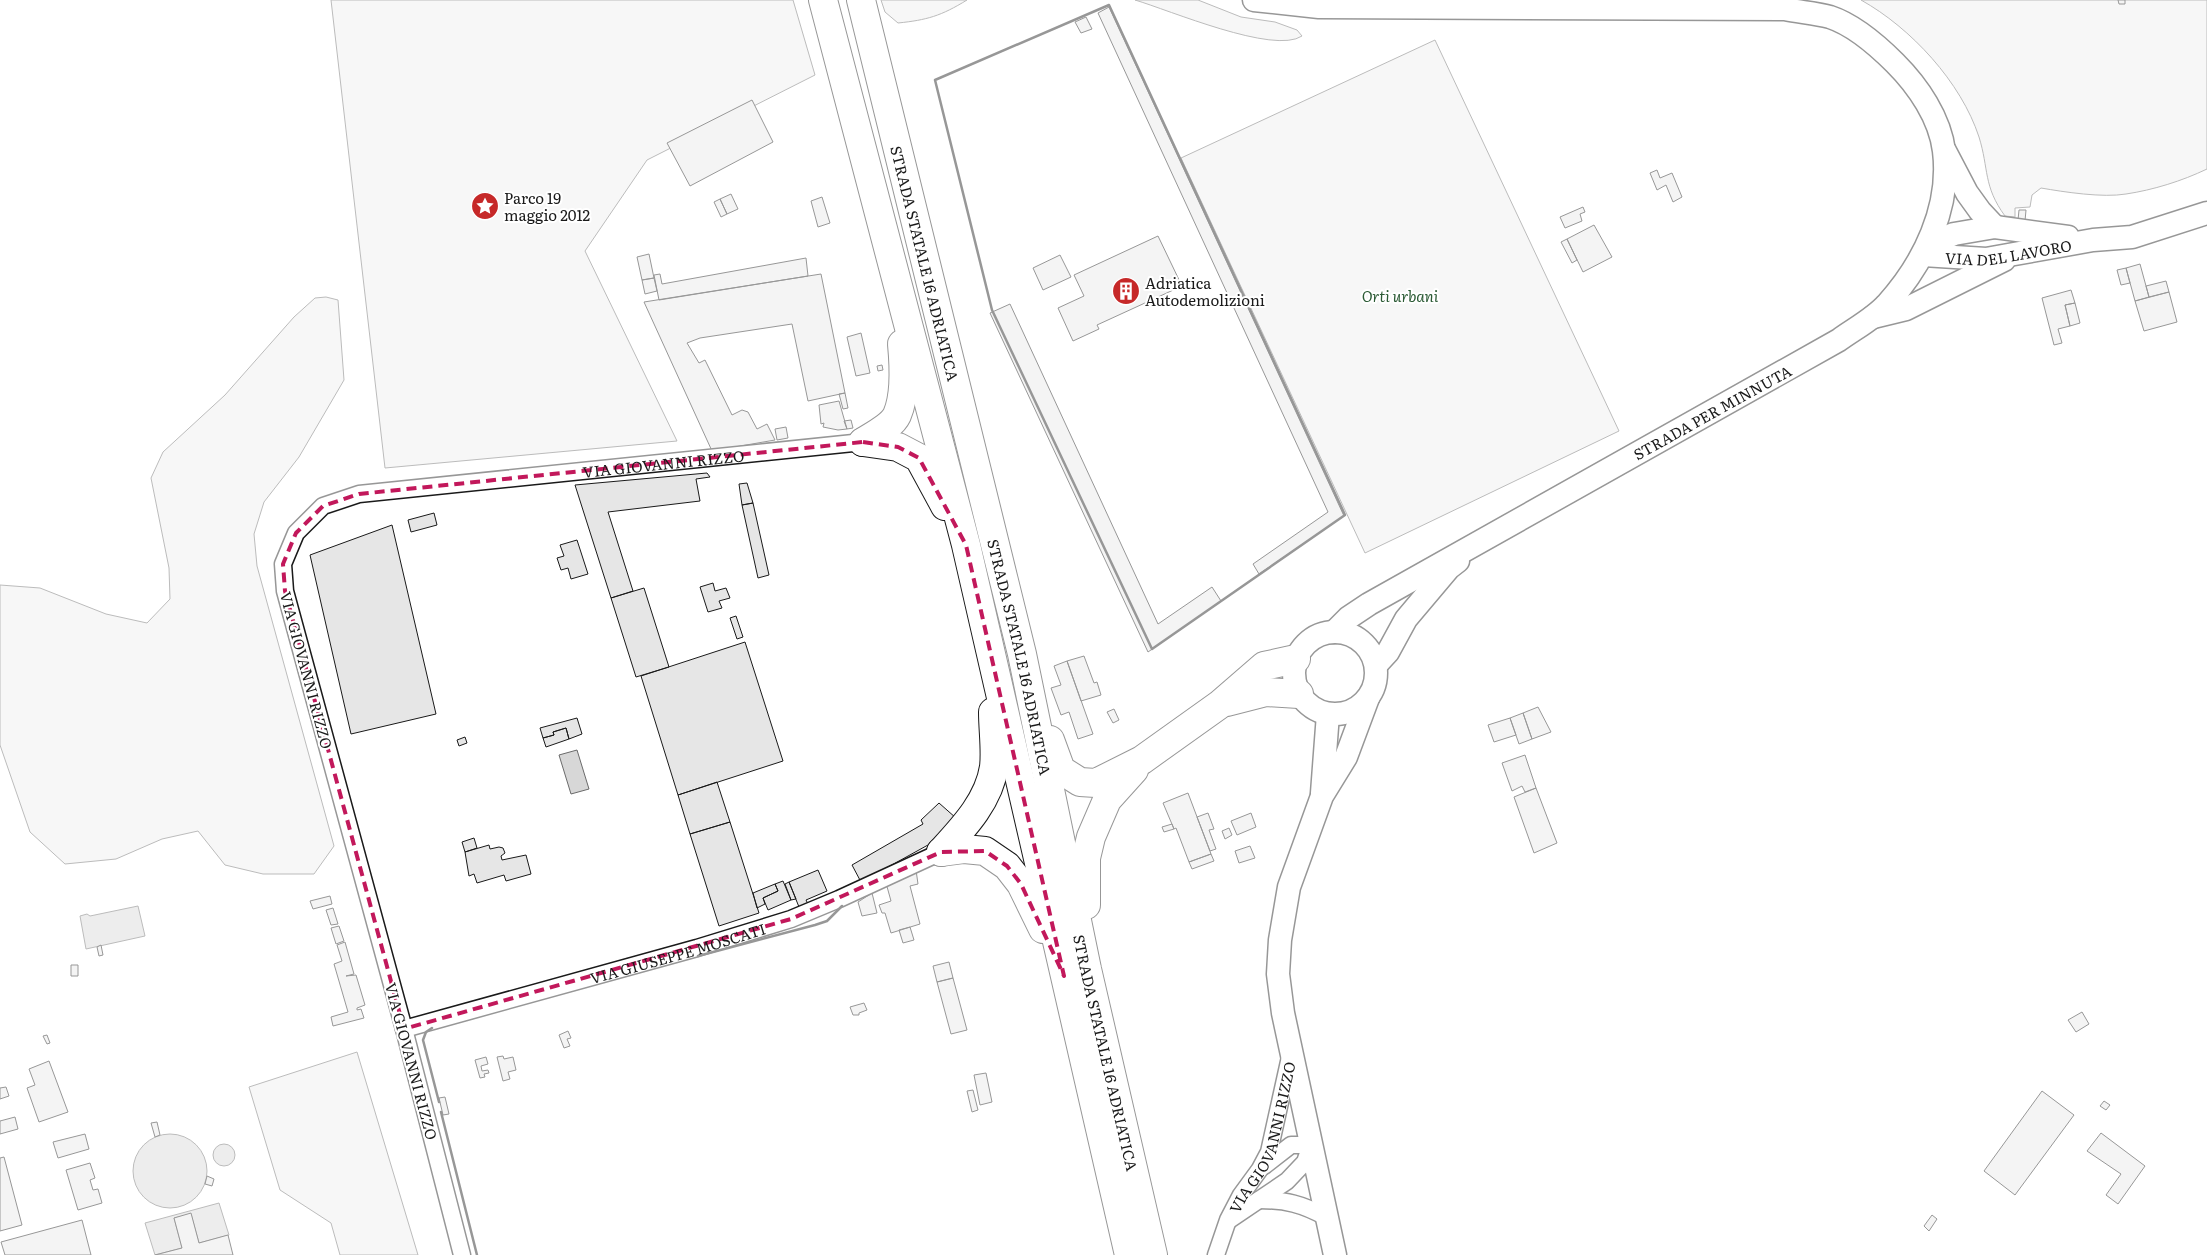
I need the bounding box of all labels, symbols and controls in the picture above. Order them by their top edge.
street label: STRADA STATALE 16 ADRIATICA [886,143,966,383]
place label: Parco 19 maggio 2012 [504,186,591,226]
place icon: Parco 19 maggio 2012 [470,191,500,221]
street label: VIA DEL LAVORO [1944,233,2073,271]
place label: Adriatica Autodemolizioni [1145,271,1265,311]
building icon: Adriatica Autodemolizioni [1111,276,1141,306]
park label: Orti urbani [1362,284,1439,307]
street label: STRADA PER MINNUTA [1629,359,1795,465]
street label: VIA GIOVANNI RIZZO [581,443,745,482]
street label: STRADA STATALE 16 ADRIATICA [983,536,1058,777]
street label: VIA GIOVANNI RIZZO [275,589,339,751]
street label: VIA GIUSEPPE MOSCATI [587,916,768,989]
street label: STRADA STATALE 16 ADRIATICA [1069,932,1145,1173]
street label: VIA GIOVANNI RIZZO [380,980,444,1142]
street label: VIA GIOVANNI RIZZO [1222,1059,1300,1217]

